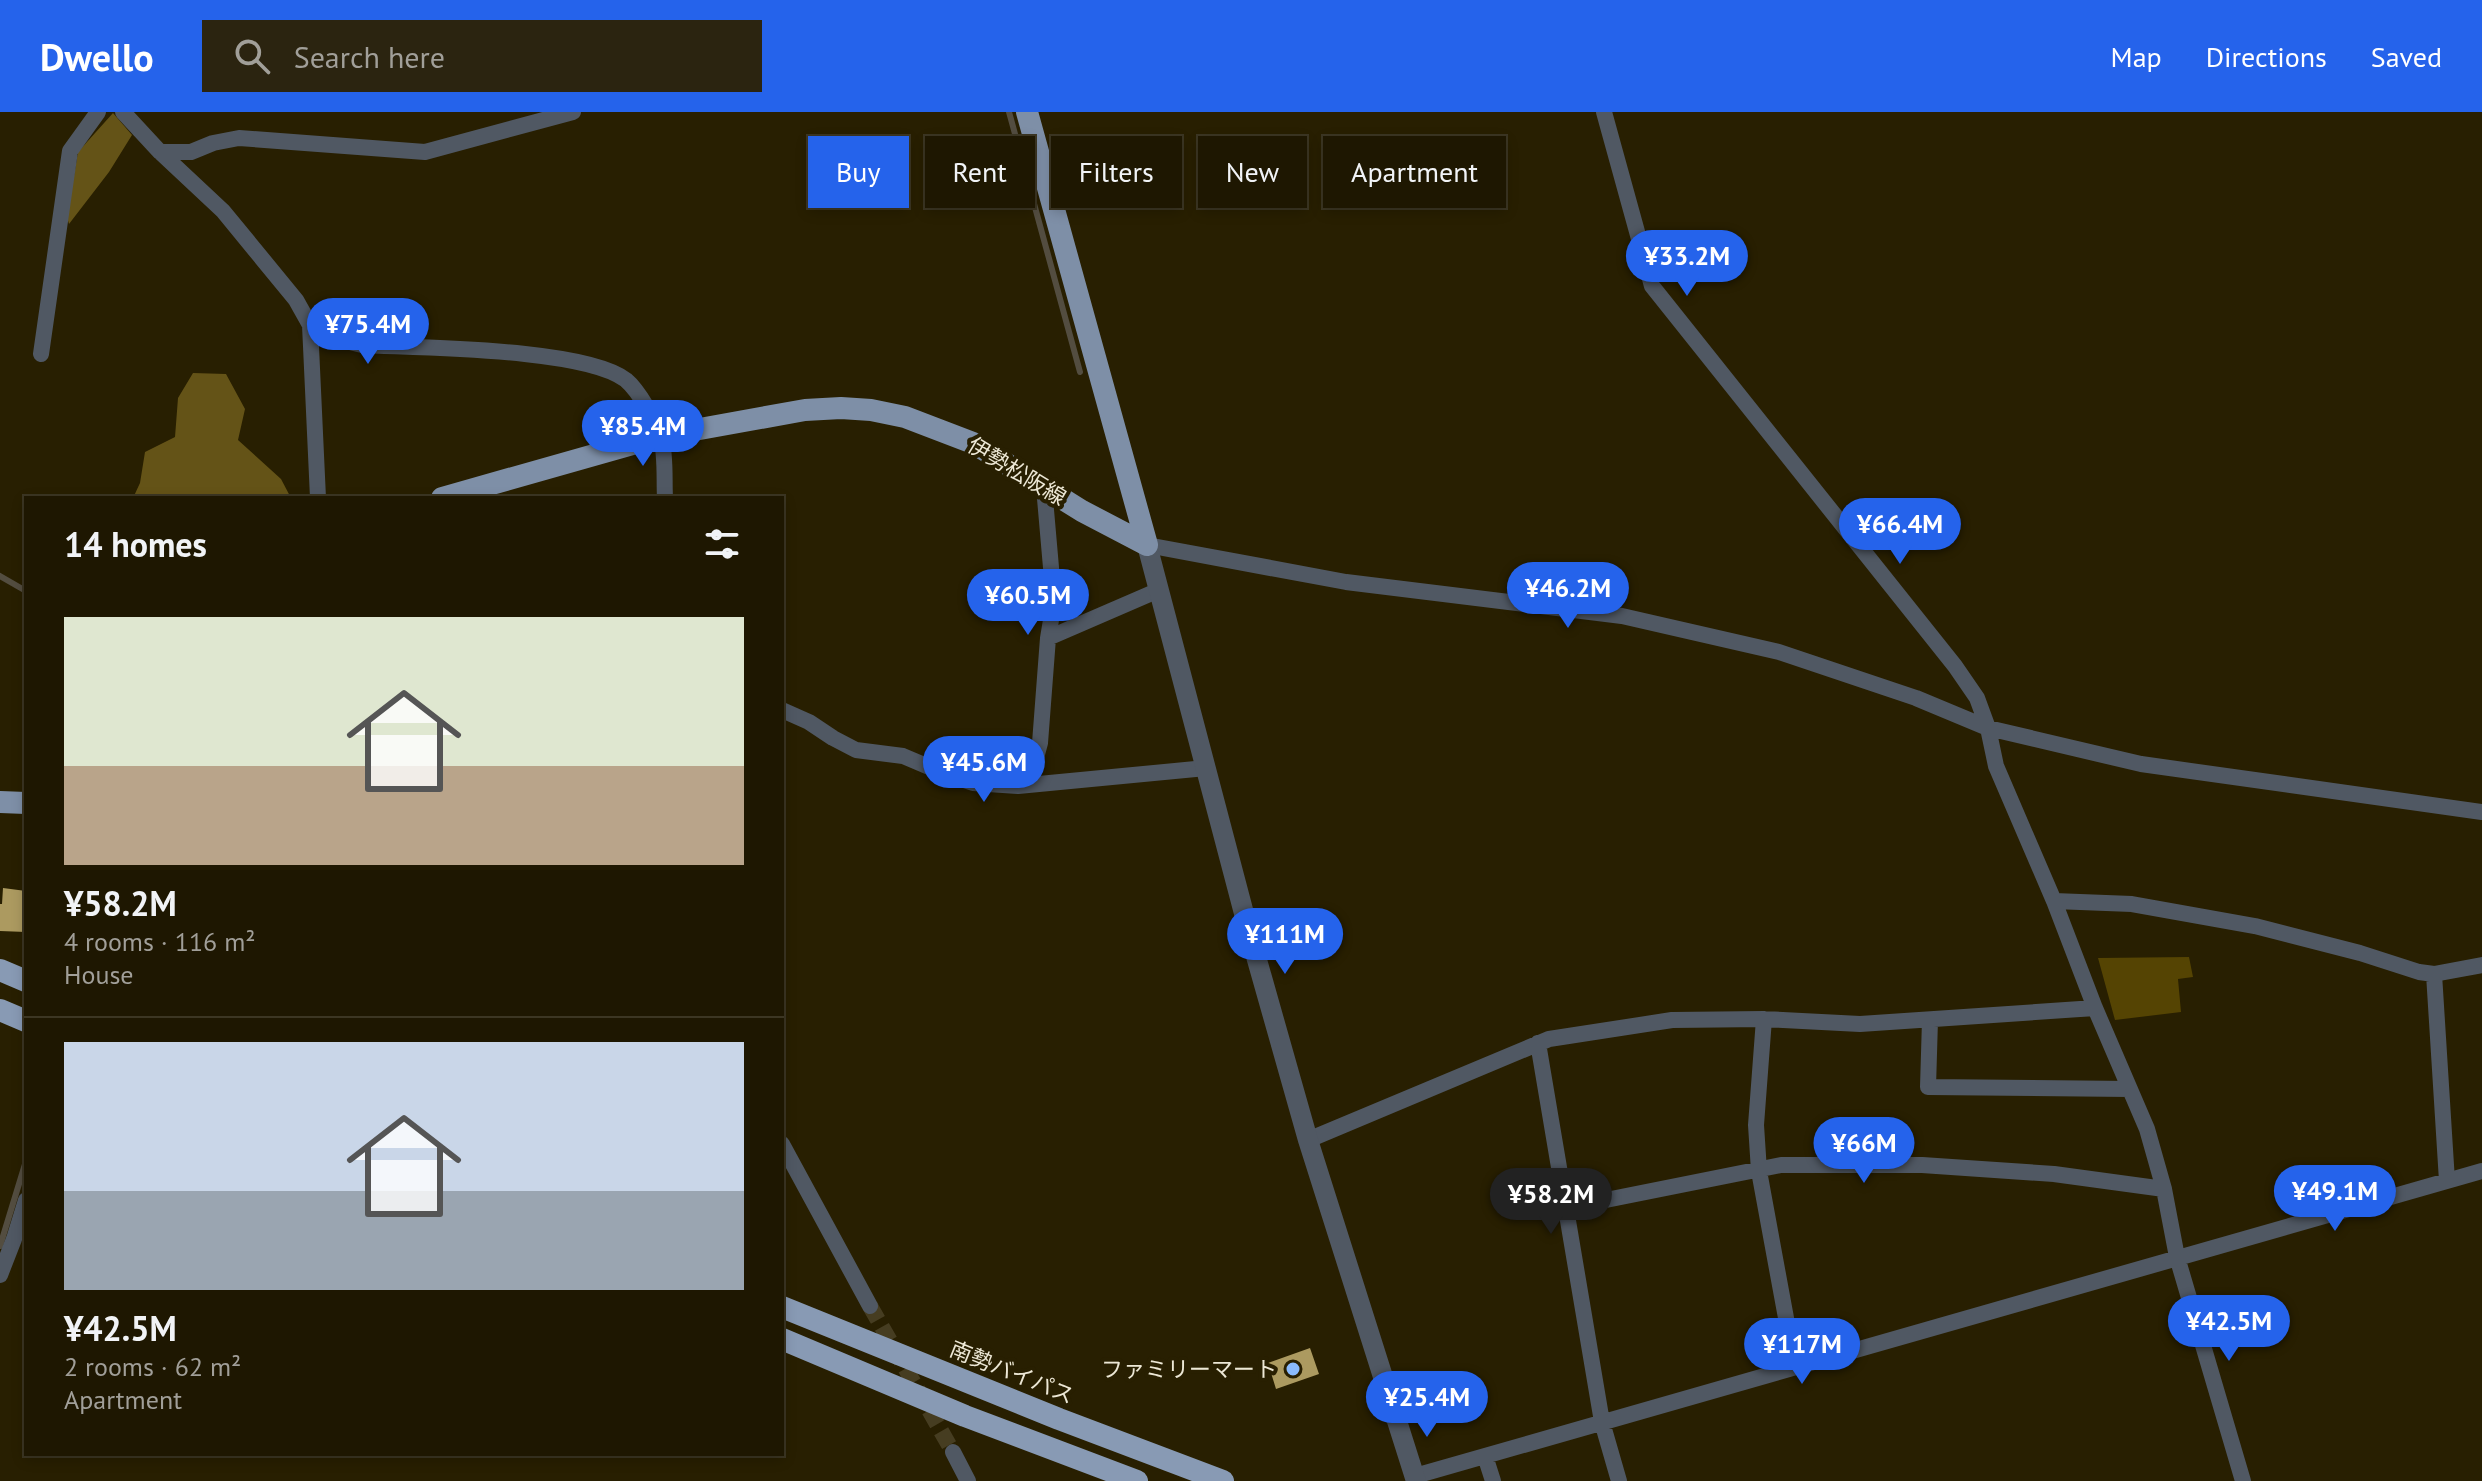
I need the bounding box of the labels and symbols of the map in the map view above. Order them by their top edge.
pin: ¥33.2M [1622,230,1752,298]
pin: ¥75.4M [303,298,433,366]
pin: ¥85.4M [578,400,708,468]
street label: 伊勢松阪線 [963,431,1071,511]
pin: ¥66.4M [1835,498,1965,566]
pin: ¥46.2M [1503,562,1633,630]
pin: ¥60.5M [963,569,1093,637]
pin: ¥45.6M [919,736,1049,804]
pin: ¥111M [1229,908,1341,976]
pin: ¥66M [1817,1117,1911,1185]
pin: ¥49.1M [2270,1165,2400,1233]
pin: ¥58.2M [1486,1168,1616,1236]
pin: ¥42.5M [2164,1295,2294,1363]
pin: ¥117M [1746,1318,1858,1386]
street label: 南勢バイパス [946,1334,1078,1410]
place label: ファミリーマート [1101,1355,1277,1383]
marker: ファミリーマート [1284,1360,1302,1378]
pin: ¥25.4M [1362,1371,1492,1439]

